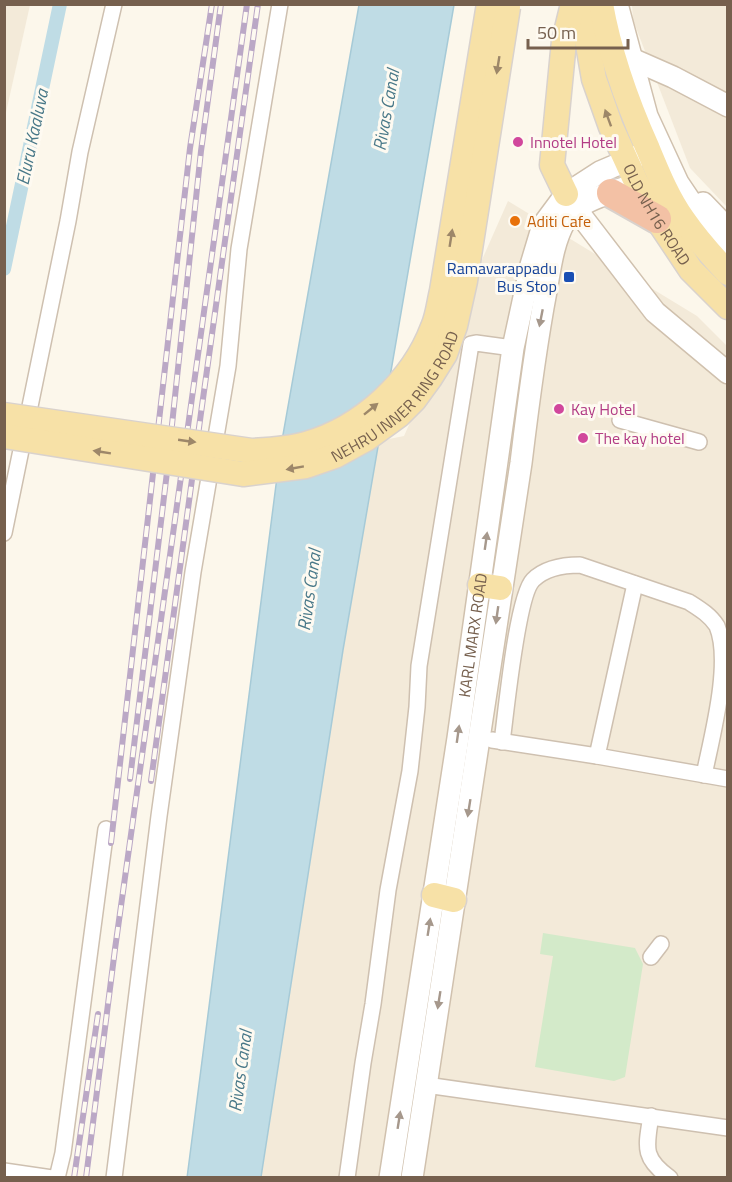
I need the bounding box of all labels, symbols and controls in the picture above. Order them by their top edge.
scale bar [528,12,628,50]
text: 50 m [537,19,576,46]
one-way arrow [494,56,503,75]
water label: Rivas Canal [366,65,407,153]
water label: Eluru Kaaluva [9,86,56,187]
one-way arrow [602,108,612,126]
place label: Innotel Hotel [530,130,617,154]
marker: Innotel Hotel [511,135,525,149]
street label: OLD NH16 ROAD [617,160,697,270]
place label: Aditi Cafe [527,209,591,233]
marker: Aditi Cafe [508,214,522,228]
one-way arrow [447,228,456,247]
place label: Ramavarappadu Bus Stop [447,256,557,298]
marker: Ramavarappadu Bus Stop [562,270,576,284]
one-way arrow [536,309,545,328]
street label: NEHRU INNER RING ROAD [326,327,464,468]
place label: Kay Hotel [571,397,636,421]
marker: Kay Hotel [552,402,566,416]
one-way arrow [364,403,379,415]
place label: The kay hotel [595,426,685,450]
marker: The kay hotel [576,431,590,445]
one-way arrow [178,437,197,446]
one-way arrow [93,447,112,456]
one-way arrow [285,463,304,472]
one-way arrow [482,532,491,551]
water label: Rivas Canal [290,545,328,633]
street label: KARL MARX ROAD [452,572,493,699]
one-way arrow [492,605,501,624]
one-way arrow [454,725,463,744]
one-way arrow [464,798,473,817]
one-way arrow [424,917,433,936]
one-way arrow [434,991,443,1010]
water label: Rivas Canal [221,1026,259,1114]
one-way arrow [395,1110,404,1129]

